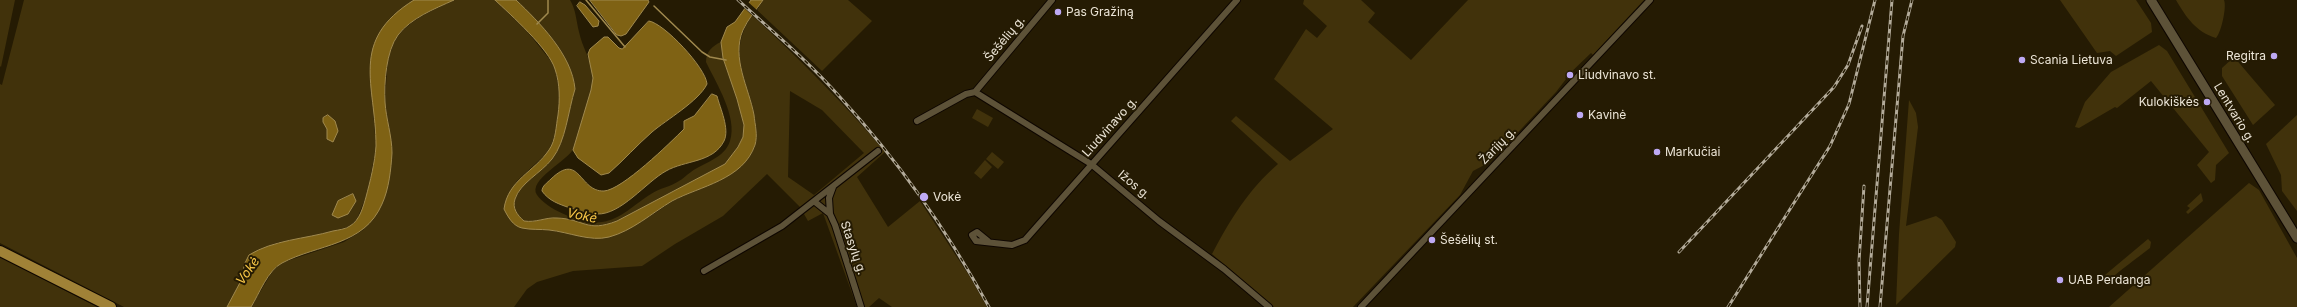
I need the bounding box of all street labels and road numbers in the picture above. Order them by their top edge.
street label: Šešėlių g. [982,13,1028,65]
street label: Lentvario g. [2210,80,2258,146]
street label: Liudvinavo g. [1079,94,1141,160]
street label: Žarijų g. [1477,124,1519,168]
street label: Ižos g. [1115,167,1153,203]
street label: Stasylų g. [837,219,869,277]

